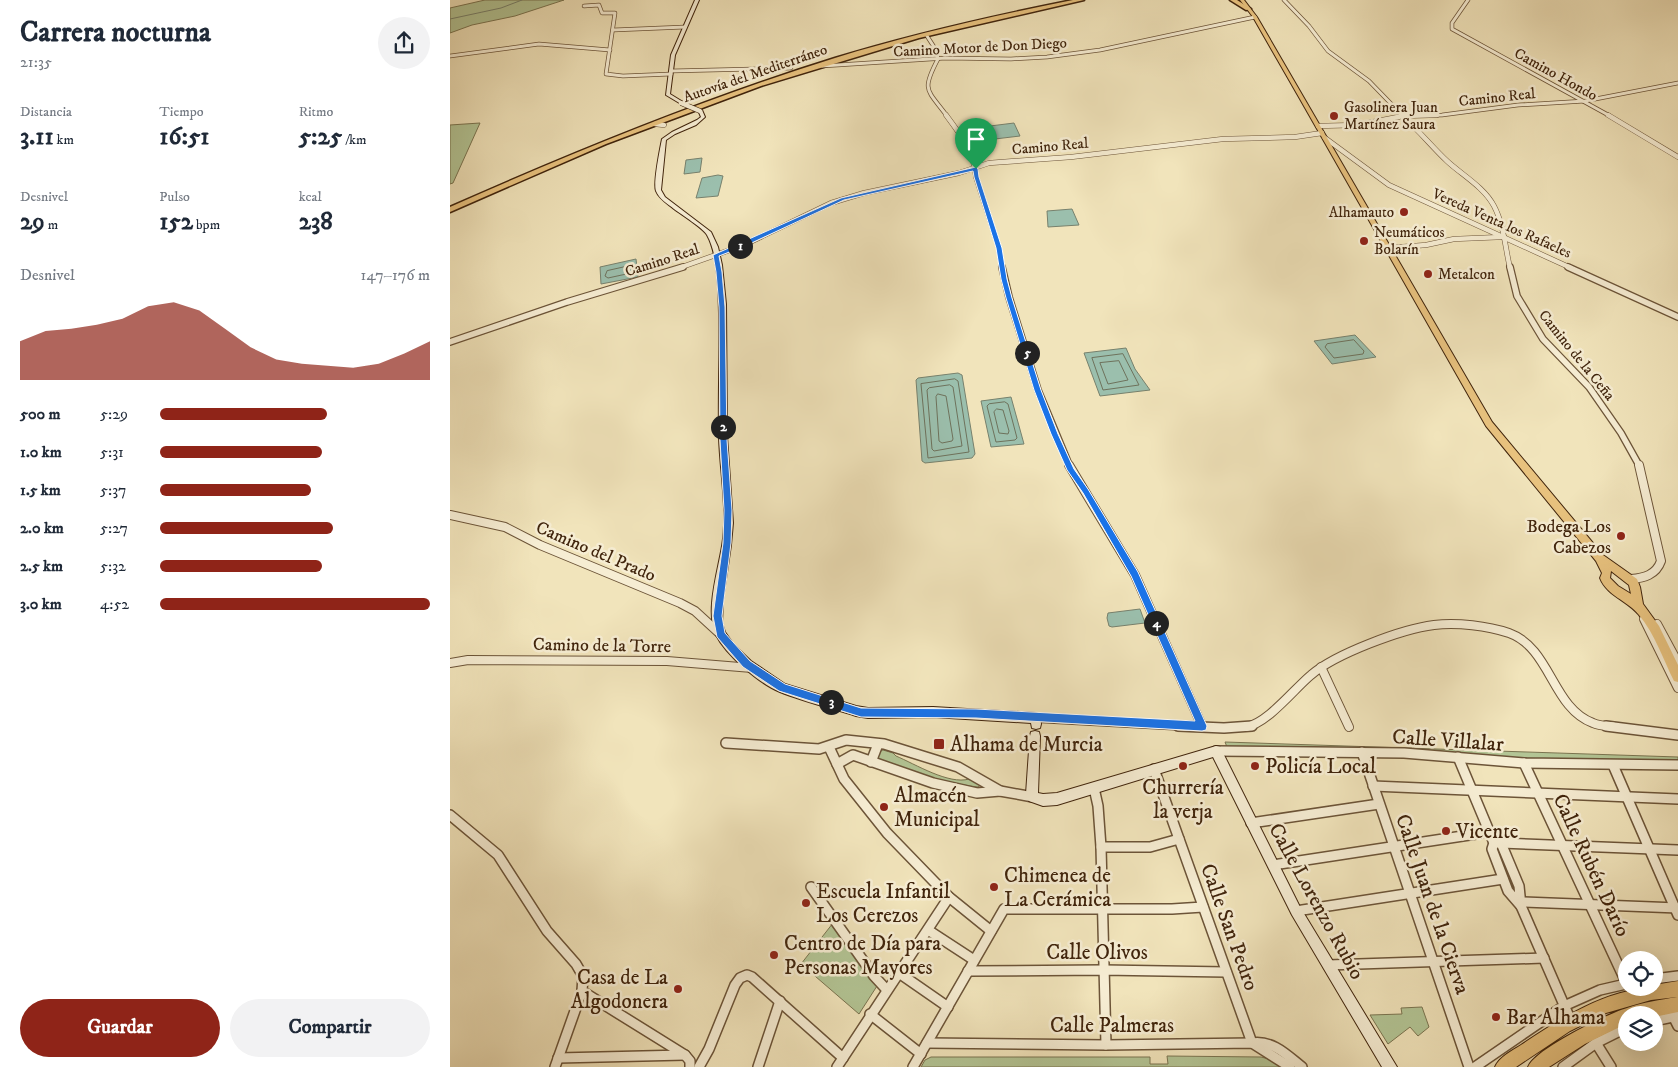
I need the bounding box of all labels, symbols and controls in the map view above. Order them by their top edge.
text: Carrera nocturna [20,15,211,50]
button: share [378,17,430,69]
street label: Camino Motor de Don Diego [893,33,1067,62]
street label: Autovía del Mediterráneo [681,40,830,107]
street label: Camino Hondo [1511,44,1601,105]
text: 21:35 [20,52,52,72]
street label: Camino Real [1458,84,1537,111]
place label: Gasolinera Juan Martínez Saura [1344,98,1438,134]
text: Distancia [20,103,72,121]
text: Tiempo [159,103,204,121]
text: Ritmo [299,103,333,121]
marker: Gasolinera Juan Martínez Saura [1328,110,1340,122]
pin [955,118,997,169]
text: 3.11 [20,121,54,152]
text: 16:51 [159,121,210,152]
text: 5:25 [299,121,342,152]
icon: arrive [962,125,990,153]
text: km [54,131,74,149]
text: /km [342,131,366,149]
street label: Camino Real [1011,134,1090,159]
street label: Vereda Venta los Rafaeles [1428,184,1574,263]
text: Desnivel [20,188,68,206]
text: Pulso [159,188,190,206]
text: kcal [299,188,322,206]
place label: Alhamauto [1329,203,1394,222]
text: 29 [20,206,45,237]
text: 152 [159,206,193,237]
text: 238 [299,206,333,237]
marker: Alhamauto [1398,206,1410,218]
text: m [45,216,58,234]
text: bpm [193,216,220,234]
place label: Neumáticos Bolarín [1374,223,1445,259]
pin: 1 [728,234,752,258]
marker: Neumáticos Bolarín [1358,235,1370,247]
text: 1 [738,237,743,255]
street label: Camino Real [623,239,702,281]
text: Desnivel [20,265,75,285]
text: 147–176 m [361,265,430,285]
place label: Metalcon [1438,265,1495,284]
marker: Metalcon [1422,268,1434,280]
street label: Camino de la Ceña [1534,306,1619,405]
pin: 5 [1014,340,1040,366]
text: 5 [1024,344,1031,362]
text: 500 m [20,404,61,424]
text: 5:29 [100,404,128,424]
pin: 2 [710,414,736,440]
text: 2 [720,418,727,436]
text: 1.0 km [20,442,62,462]
text: 5:31 [100,442,124,462]
text: 1.5 km [20,480,61,500]
text: 5:37 [100,480,127,500]
place label: Bodega Los Cabezos [1526,516,1611,559]
street label: Camino del Prado [532,517,659,587]
text: 2.0 km [20,518,64,538]
text: 5:27 [100,518,128,538]
marker: Bodega Los Cabezos [1615,530,1627,542]
text: 2.5 km [20,556,63,576]
text: 5:32 [100,556,126,576]
text: 3.0 km [20,594,62,614]
text: 4:52 [100,594,129,614]
pin: 4 [1144,610,1168,636]
text: 4 [1152,614,1161,632]
street label: Camino de la Torre [533,634,671,658]
pin: 3 [818,690,844,714]
text: 3 [829,693,834,711]
street label: Calle Villalar [1391,724,1505,758]
place label: Alhama de Murcia [950,732,1103,758]
marker: Alhama de Murcia [932,737,946,751]
place label: Policía Local [1265,754,1377,780]
marker: Churrería la verja [1177,760,1189,772]
marker: Policía Local [1249,760,1261,772]
place label: Churrería la verja [1142,775,1224,825]
place label: Almacén Municipal [894,783,980,833]
street label: Calle Rubén Darío [1547,790,1636,941]
marker: Almacén Municipal [878,801,890,813]
street label: Calle Juan de la Cierva [1389,811,1475,998]
street label: Calle Lorenzo Rubio [1262,819,1370,984]
place label: Vicente [1455,819,1519,845]
marker: Vicente [1440,825,1452,837]
street label: Calle San Pedro [1194,860,1264,994]
place label: Chimenea de La Cerámica [1004,863,1111,913]
place label: Escuela Infantil Los Cerezos [816,879,951,929]
marker: Chimenea de La Cerámica [988,881,1000,893]
marker: Escuela Infantil Los Cerezos [800,897,812,909]
place label: Centro de Día para Personas Mayores [784,931,941,981]
street label: Calle Olivos [1046,940,1148,966]
marker: Centro de Día para Personas Mayores [768,949,780,961]
map controls [1618,951,1663,1051]
button: locate [1618,951,1663,996]
place label: Casa de La Algodonera [571,965,668,1015]
marker: Casa de La Algodonera [672,983,684,995]
button: Guardar [20,999,220,1057]
button: Compartir [230,999,430,1057]
place label: Bar Alhama [1506,1005,1605,1031]
button: layers [1618,1006,1663,1051]
marker: Bar Alhama [1490,1011,1502,1023]
street label: Calle Palmeras [1050,1013,1174,1039]

